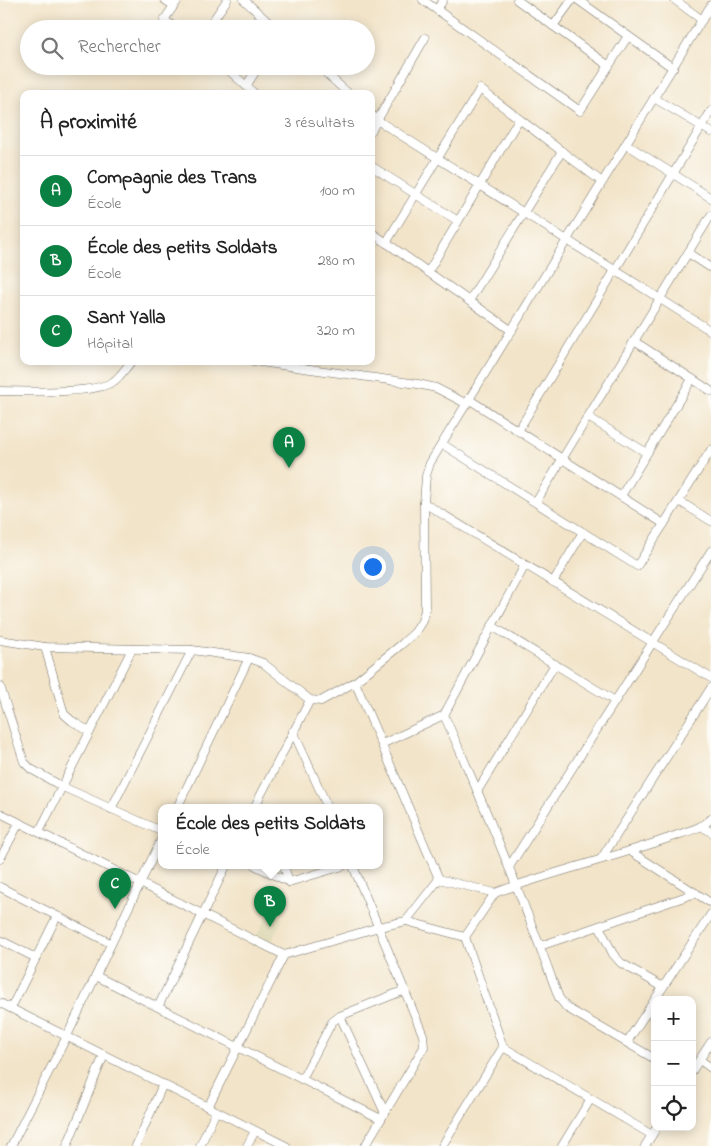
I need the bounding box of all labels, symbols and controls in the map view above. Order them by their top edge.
search box [20,20,375,75]
icon: search [38,34,66,62]
text: Rechercher [78,34,161,61]
text: À proximité [40,108,137,138]
text: 3 résultats [285,111,355,135]
text: Compagnie des Trans [87,165,257,192]
text: A [51,179,61,203]
text: 100 m [320,179,355,203]
text: École [87,192,122,216]
text: École des petits Soldats [87,235,277,262]
text: B [51,249,61,273]
text: 280 m [318,249,355,273]
text: École [87,262,122,286]
text: Sant Yalla [87,305,166,332]
text: C [52,319,60,343]
text: 320 m [317,319,355,343]
text: Hôpital [87,332,133,356]
pin: A [273,427,305,468]
your location [360,554,386,580]
popup [158,804,383,869]
text: École des petits Soldats [175,811,366,838]
text: École [175,838,210,862]
pin: C [99,868,131,909]
pin: B [254,886,286,927]
map controls [651,996,696,1131]
button: + [651,996,696,1041]
button: − [651,1041,696,1086]
button: locate [651,1086,696,1131]

